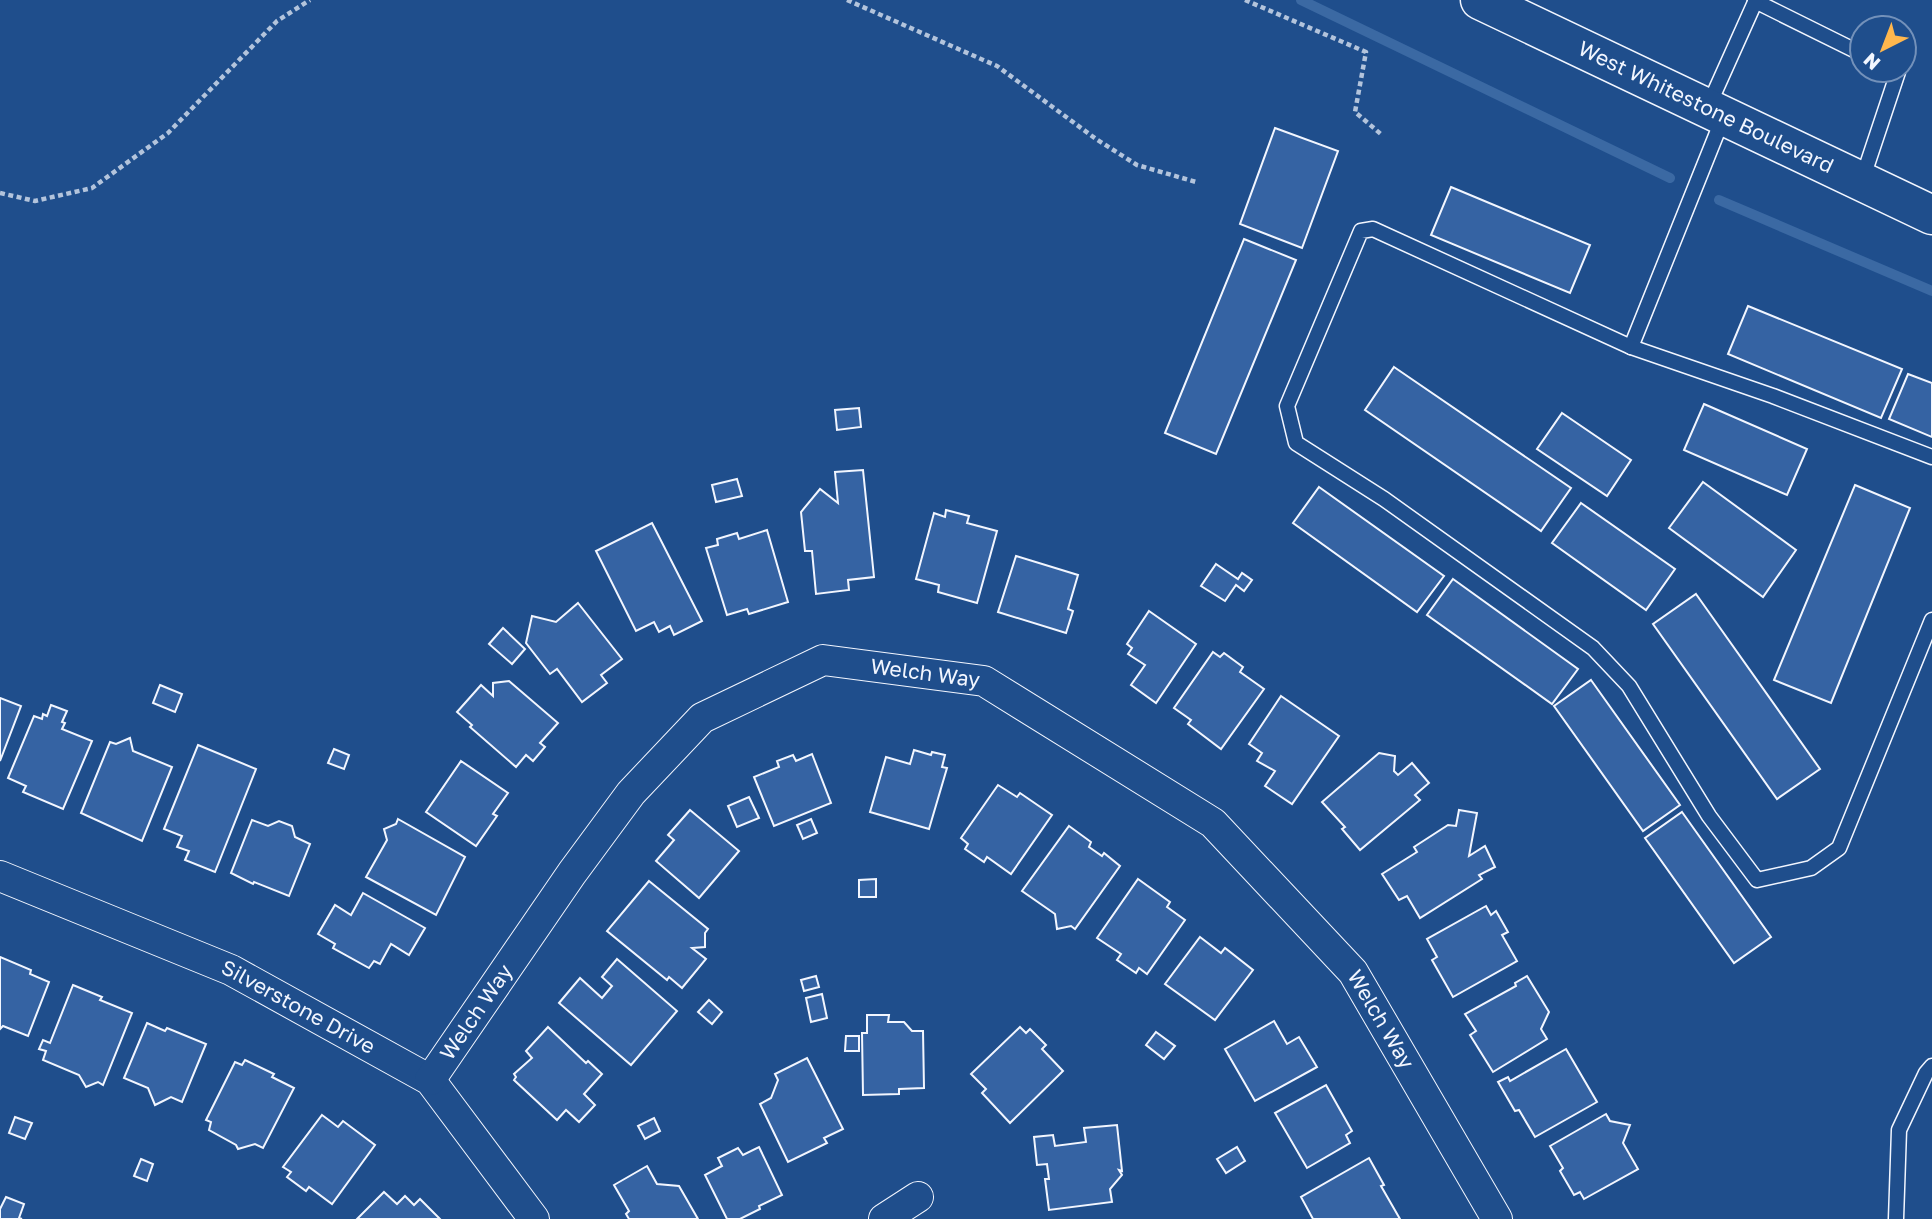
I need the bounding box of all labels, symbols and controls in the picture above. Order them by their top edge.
north arrow [1848,14,1918,84]
street label: West Whitestone Boulevard [1574,35,1838,178]
text: N [1858,49,1884,75]
street label: Welch Way [869,652,982,692]
street label: Silverstone Drive [218,954,380,1059]
street label: Welch Way [434,959,518,1065]
street label: Welch Way [1343,965,1421,1073]

